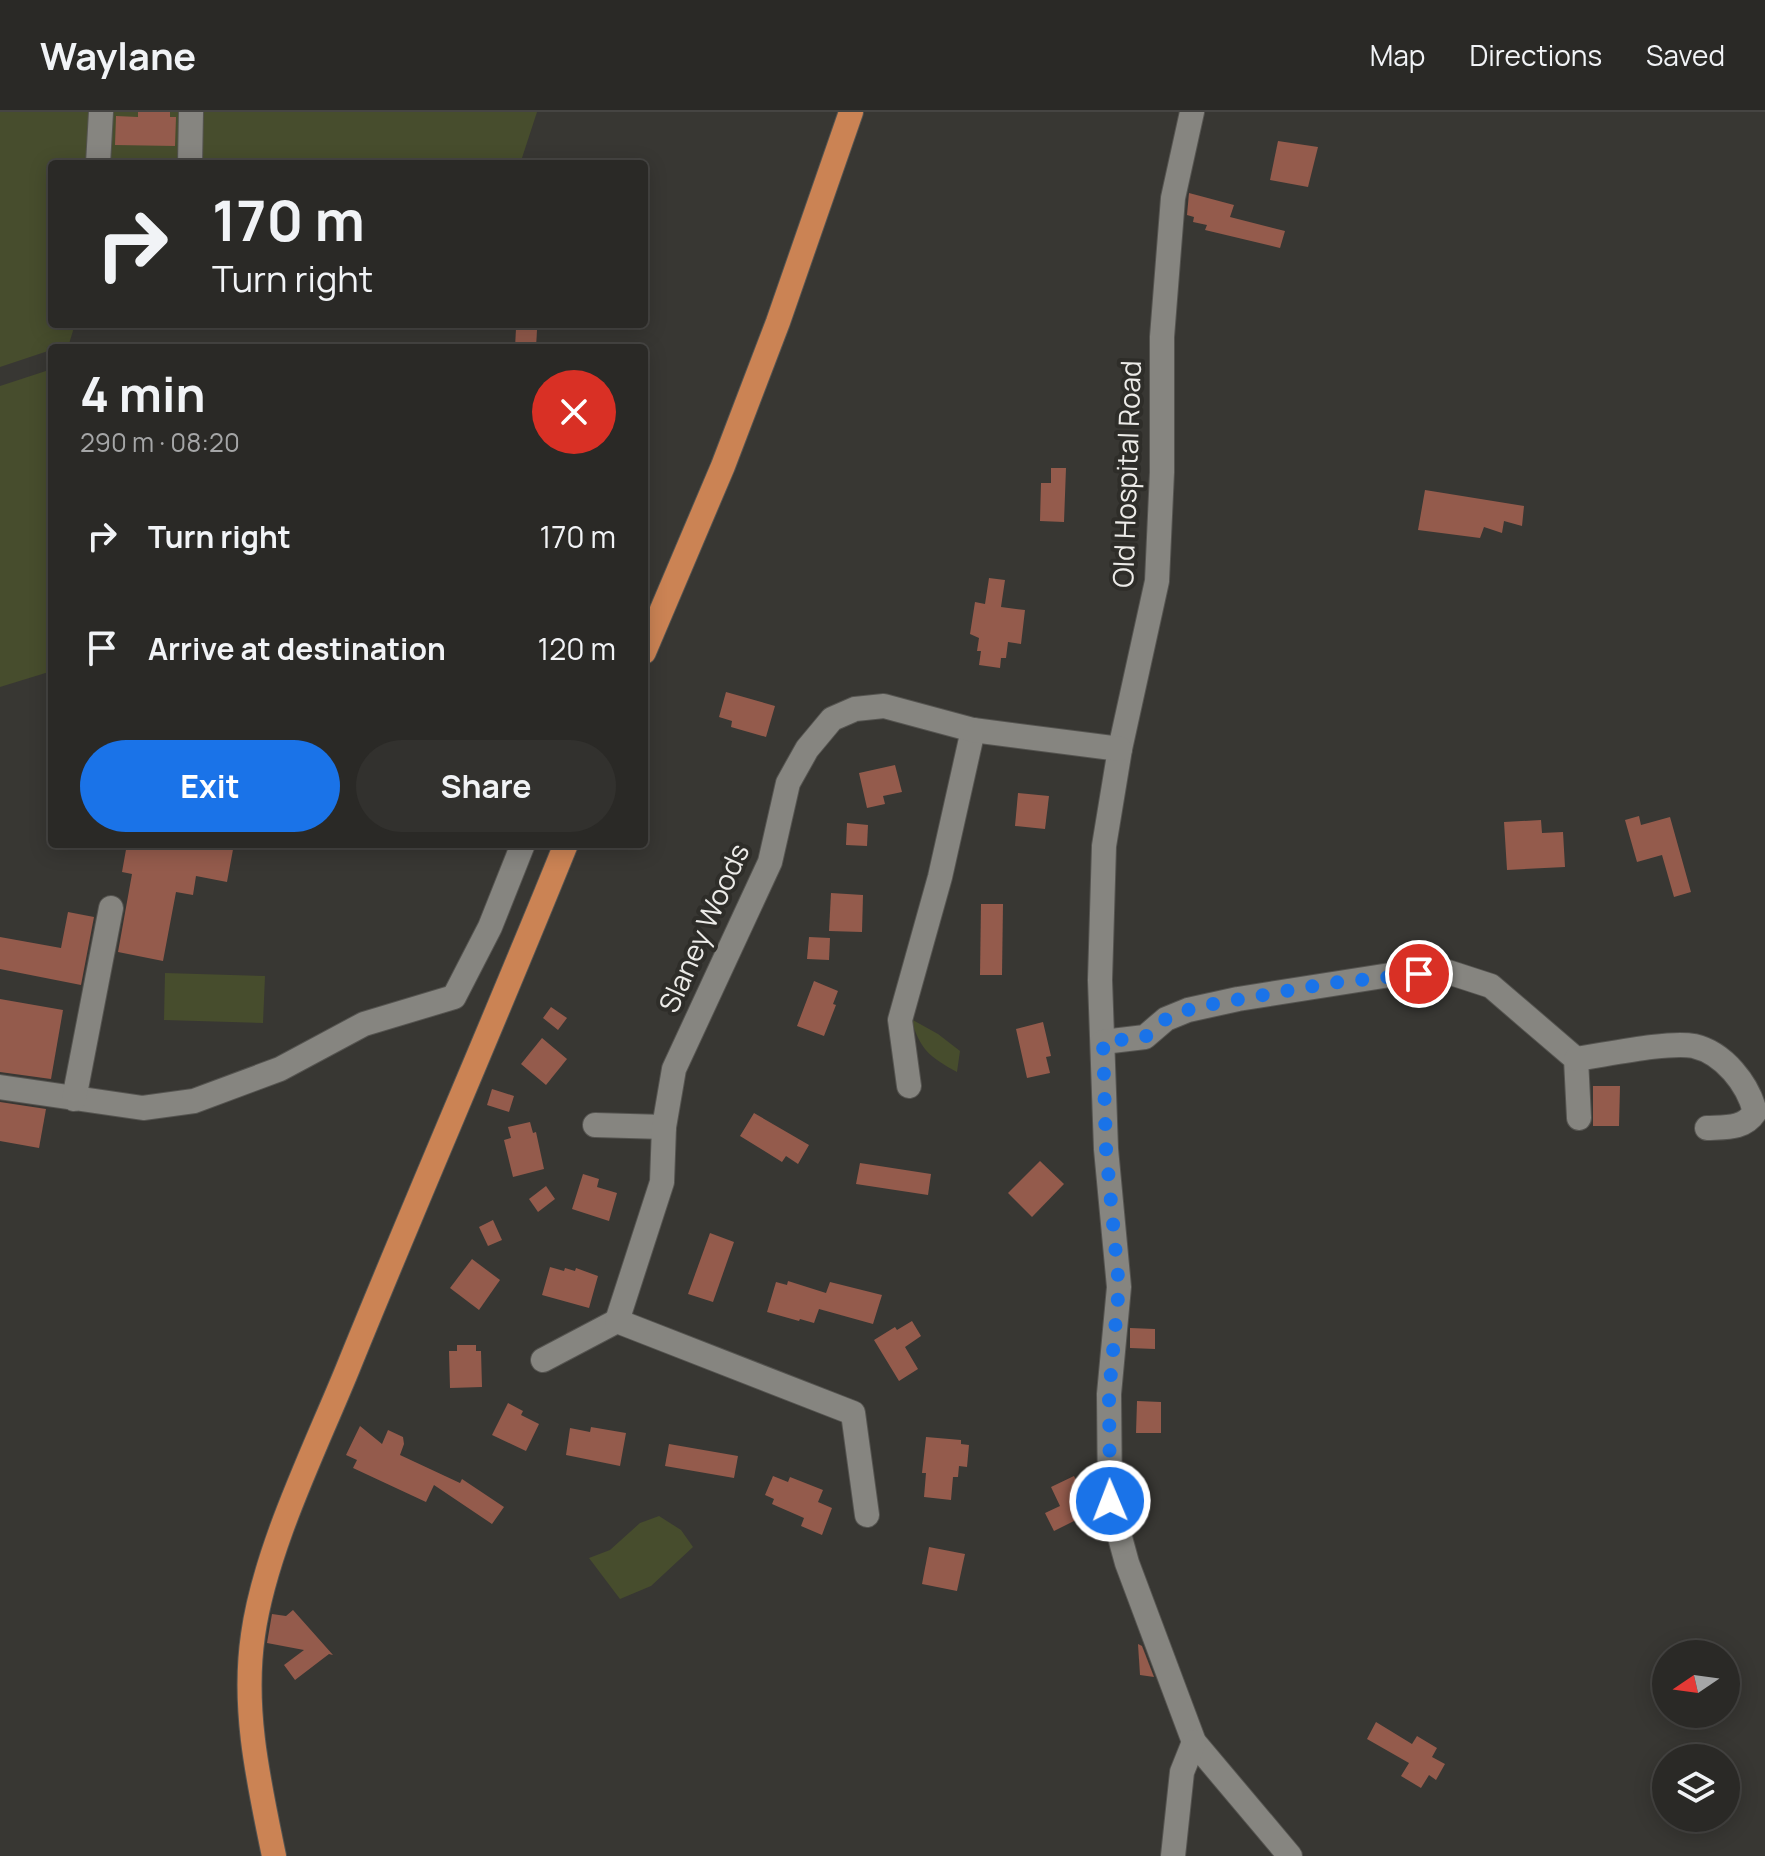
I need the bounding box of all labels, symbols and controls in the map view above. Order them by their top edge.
text: Waylane [40,29,196,81]
text: Map [1370,36,1425,74]
text: Directions [1469,36,1602,74]
text: Saved [1646,36,1725,74]
text: 170 m [212,181,365,258]
icon: right [80,192,184,296]
text: Turn right [212,254,373,303]
street label: Old Hospital Road [1103,360,1149,588]
text: 4 min [80,361,205,426]
button: close [532,370,616,454]
text: 290 m · 08:20 [80,424,240,460]
icon: right [80,514,124,558]
text: Turn right [148,516,291,557]
text: 170 m [539,516,616,557]
icon: arrive [80,626,124,670]
text: Arrive at destination [148,628,446,669]
text: 120 m [537,628,616,669]
button: Exit [80,740,340,832]
button: Share [356,740,616,832]
street label: Slaney Woods [649,837,757,1018]
pin [1385,940,1453,1008]
icon: arrive [1397,952,1441,996]
position arrow [1068,1459,1152,1543]
north arrow [1652,1640,1740,1728]
map controls [1652,1640,1740,1832]
button: layers [1652,1744,1740,1832]

